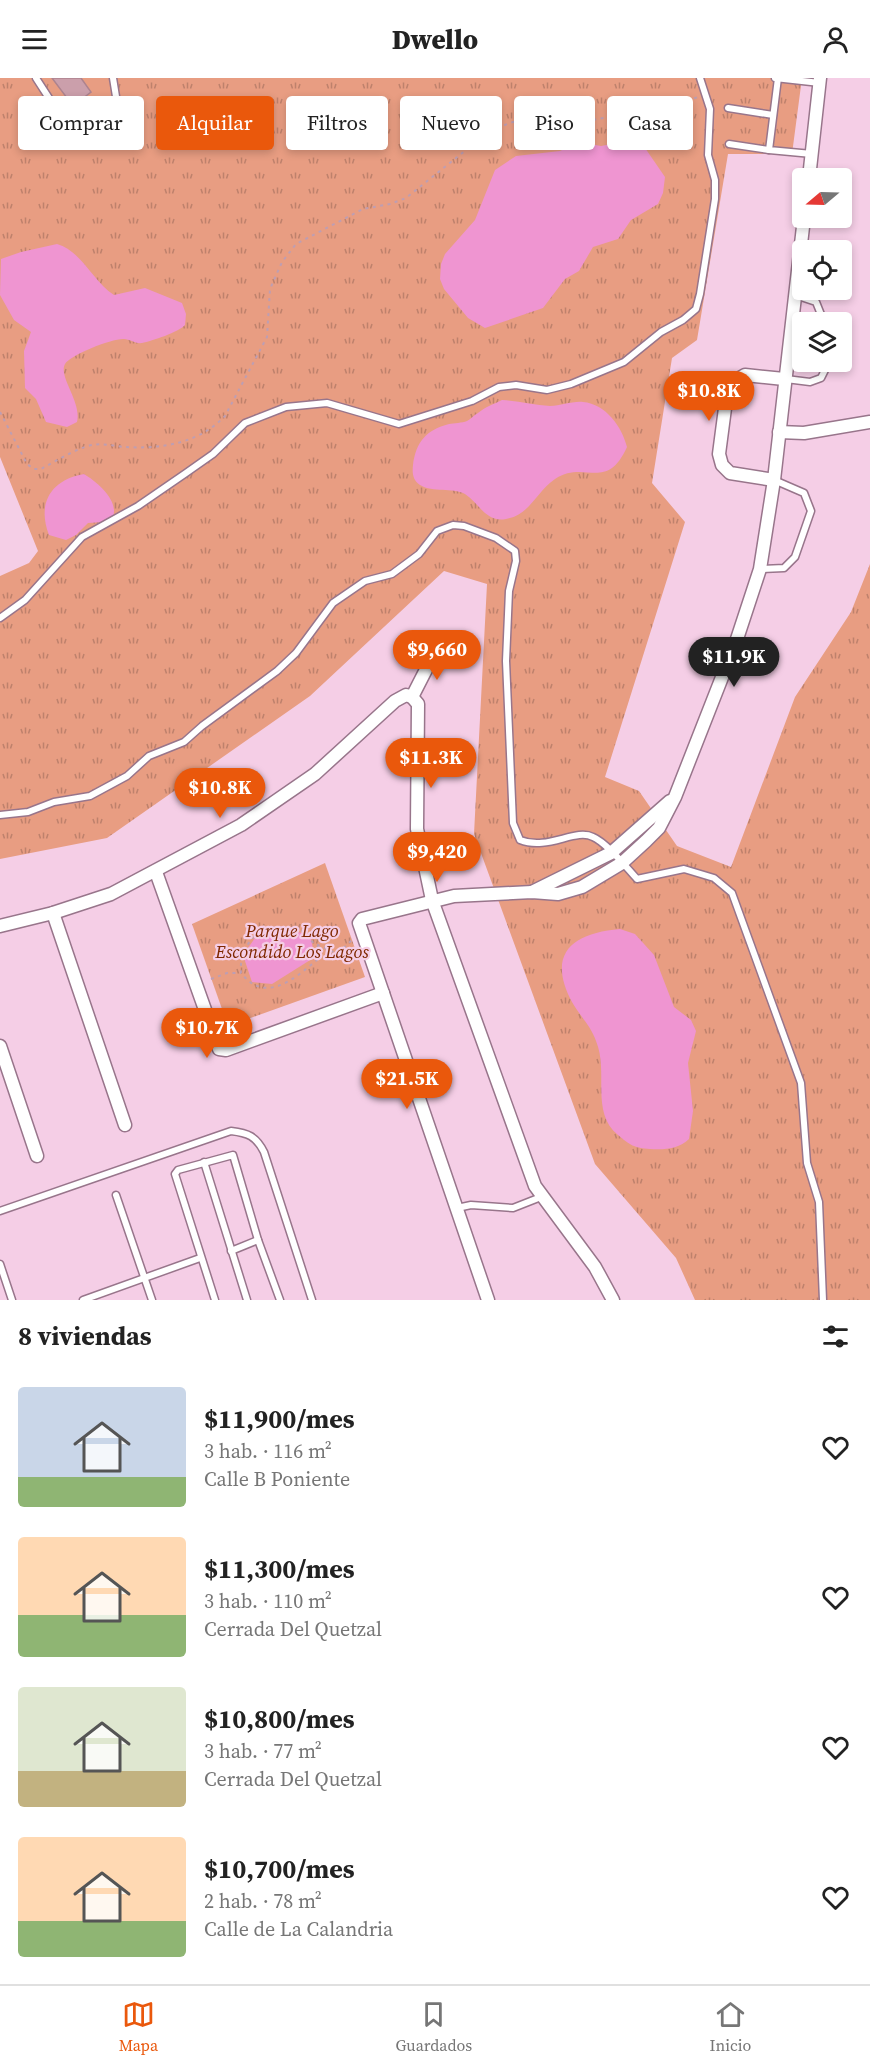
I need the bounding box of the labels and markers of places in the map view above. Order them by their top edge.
pin: $10.8K [660,371,758,422]
pin: $9,660 [388,630,486,681]
pin: $11.9K [685,637,783,688]
pin: $11.3K [382,738,480,789]
pin: $10.8K [171,768,269,819]
pin: $9,420 [388,832,486,883]
pin: $10.7K [158,1008,256,1059]
pin: $21.5K [358,1059,456,1110]

